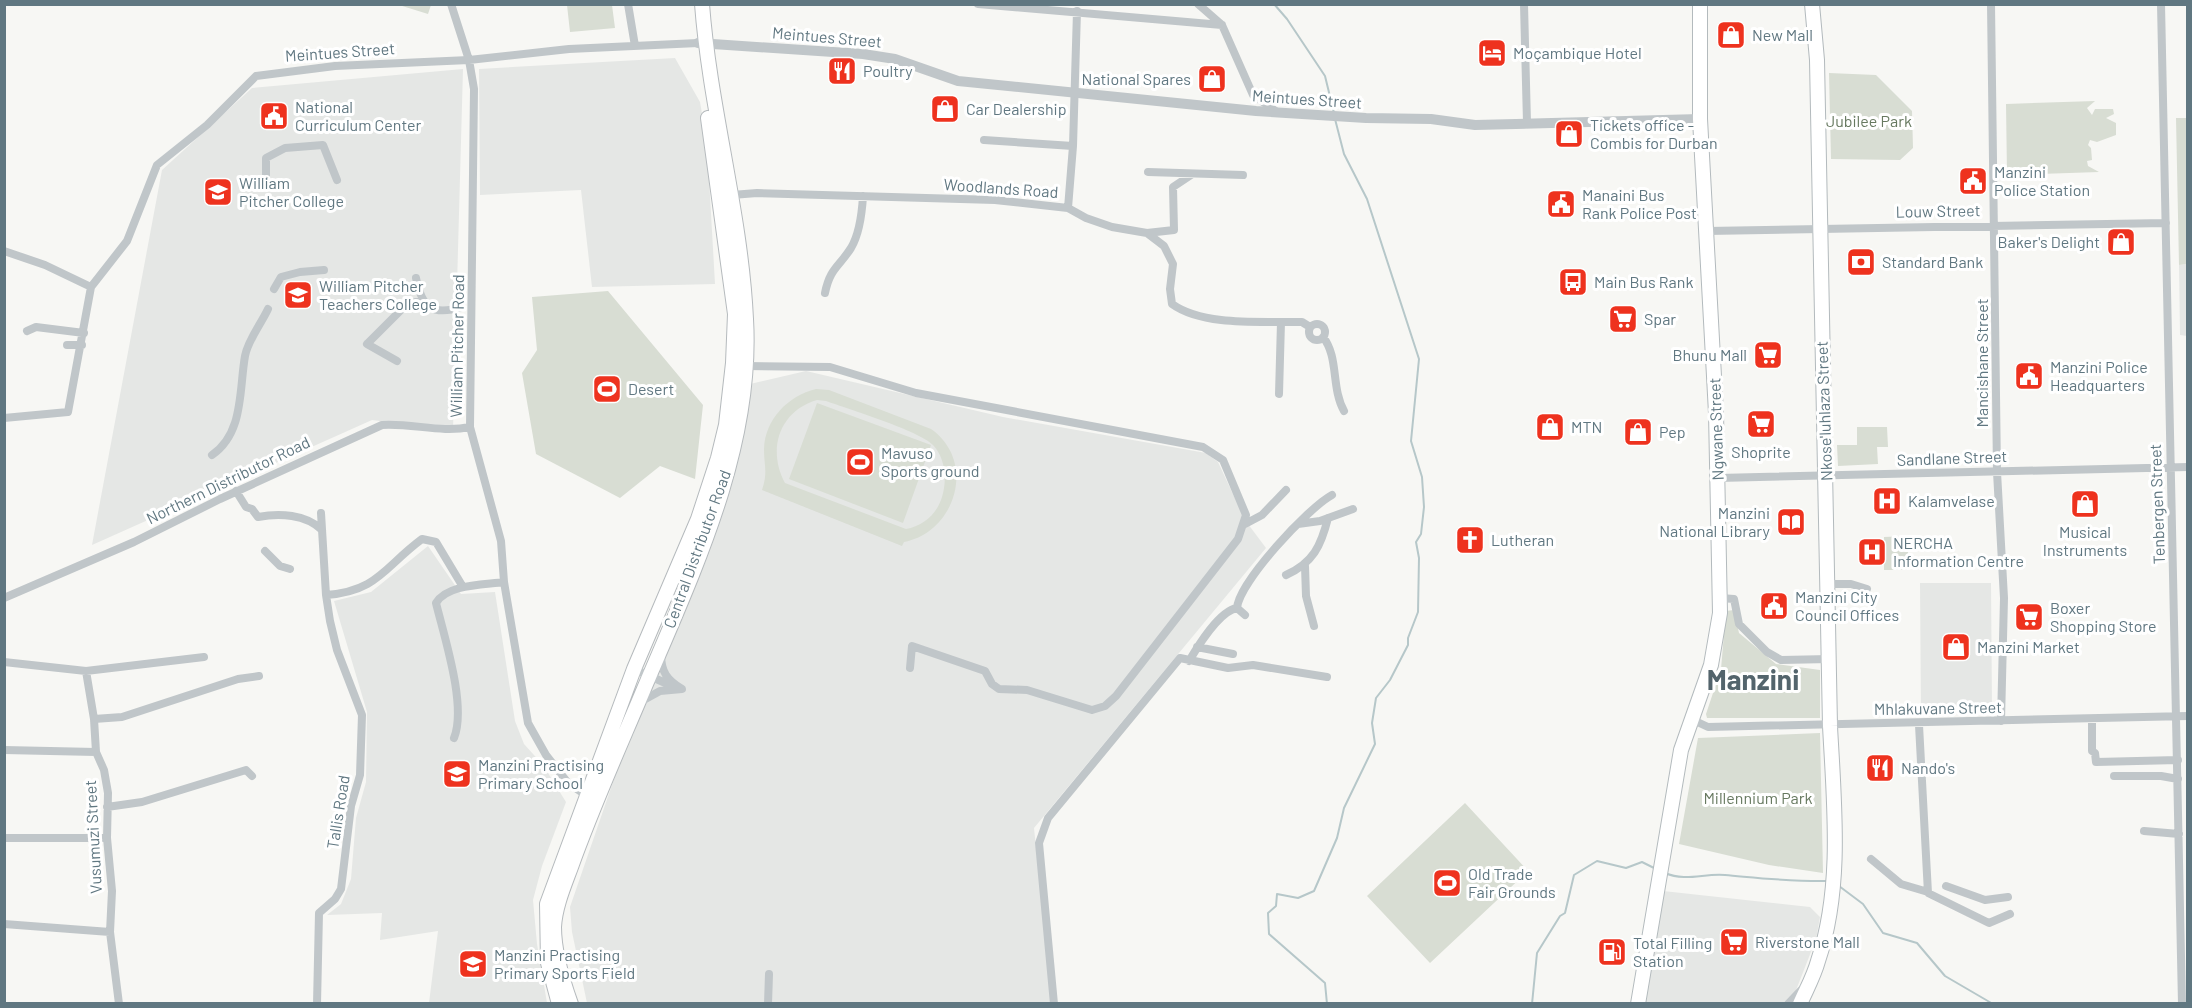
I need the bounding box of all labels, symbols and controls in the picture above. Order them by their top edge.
shop icon: New Mall [1715,19,1747,51]
street label: Meintues Street [771,22,883,51]
place label: New Mall [1752,25,1813,44]
hotel icon: Moçambique Hotel [1476,37,1508,69]
street label: Meintues Street [284,38,396,65]
place label: Moçambique Hotel [1513,43,1642,62]
restaurant icon: Poultry [826,55,858,87]
place label: Poultry [863,61,913,80]
shop icon: National Spares [1196,63,1228,95]
place label: National Spares [1082,69,1191,88]
street label: Meintues Street [1251,85,1363,112]
shop icon: Car Dealership [929,93,961,125]
place label: National Curriculum Center [295,97,422,134]
place label: Car Dealership [966,99,1067,118]
public building icon: National Curriculum Center [258,100,290,132]
park label: Jubilee Park [1826,111,1912,130]
place label: Tickets office - Combis for Durban [1590,115,1718,152]
shop icon: Tickets office - Combis for Durban [1553,118,1585,150]
place label: Manzini Police Station [1994,162,2090,199]
public building icon: Manzini Police Station [1957,165,1989,197]
place label: William Pitcher College [239,173,344,210]
street label: Woodlands Road [943,174,1059,201]
school or university icon: William Pitcher College [202,176,234,208]
place label: Manaini Bus Rank Police Post [1582,185,1697,222]
public building icon: Manaini Bus Rank Police Post [1545,188,1577,220]
street label: Louw Street [1895,200,1981,221]
shop icon: Baker's Delight [2105,226,2137,258]
place label: Baker's Delight [1998,232,2100,251]
bank icon: Standard Bank [1845,246,1877,278]
place label: Standard Bank [1882,252,1983,271]
bus stop icon: Main Bus Rank [1557,266,1589,298]
place label: Main Bus Rank [1594,272,1693,291]
street label: William Pitcher Road [446,274,467,418]
place label: William Pitcher Teachers College [319,276,437,313]
school or university icon: William Pitcher Teachers College [282,279,314,311]
street label: Mancishane Street [1972,299,1991,427]
supermarket icon: Spar [1607,303,1639,335]
place label: Spar [1644,309,1676,328]
supermarket icon: Bhunu Mall [1752,339,1784,371]
street label: Nkose'luhlaza Street [1812,341,1835,481]
place label: Bhunu Mall [1672,345,1747,364]
place label: Manzini Police Headquarters [2050,357,2148,394]
public building icon: Manzini Police Headquarters [2013,360,2045,392]
sports icon: Desert [591,373,623,405]
street label: Ngwane Street [1704,377,1727,481]
place label: Desert [628,379,674,398]
supermarket icon: Shoprite [1745,408,1777,440]
shop icon: MTN [1534,411,1566,443]
shop icon: Pep [1622,416,1654,448]
place label: MTN [1571,417,1602,436]
place label: Pep [1659,422,1686,441]
street label: Northern Distributor Road [143,432,313,527]
place label: Shoprite [1731,442,1791,461]
place label: Mavuso Sports ground [881,443,979,480]
street label: Tenbergen Street [2145,443,2168,565]
sports icon: Mavuso Sports ground [844,446,876,478]
street label: Sandlane Street [1896,446,2008,469]
street label: Central Distributor Road [659,467,734,631]
hospital icon: Kalamvelase [1871,485,1903,517]
shop icon: Musical Instruments [2069,488,2101,520]
place label: Kalamvelase [1908,491,1995,510]
place label: Manzini National Library [1659,503,1771,540]
library icon: Manzini National Library [1775,506,1807,538]
place label: Musical Instruments [2043,522,2127,559]
church icon: Lutheran [1454,524,1486,556]
place label: Lutheran [1491,530,1554,549]
place label: NERCHA Information Centre [1893,533,2024,570]
hospital icon: NERCHA Information Centre [1856,536,1888,568]
place label: Manzini City Council Offices [1795,587,1899,624]
public building icon: Manzini City Council Offices [1758,590,1790,622]
place label: Boxer Shopping Store [2050,598,2157,635]
supermarket icon: Boxer Shopping Store [2013,601,2045,633]
shop icon: Manzini Market [1940,631,1972,663]
place label: Manzini Market [1977,637,2080,656]
district label: Manzini [1707,662,1799,696]
street label: Mhlakuvane Street [1874,697,2002,718]
restaurant icon: Nando's [1864,752,1896,784]
place label: Manzini Practising Primary School [478,755,604,792]
school or university icon: Manzini Practising Primary School [441,758,473,790]
place label: Nando's [1901,758,1955,777]
street label: Tallis Road [322,774,353,850]
street label: Vusumuzi Street [80,780,105,894]
park label: Millennium Park [1703,788,1813,807]
place label: Old Trade Fair Grounds [1468,864,1556,901]
sports icon: Old Trade Fair Grounds [1431,867,1463,899]
supermarket icon: Riverstone Mall [1718,926,1750,958]
place label: Riverstone Mall [1755,932,1860,951]
place label: Total Filling Station [1633,933,1712,970]
fuel station icon: Total Filling Station [1596,936,1628,968]
place label: Manzini Practising Primary Sports Field [494,945,635,982]
school or university icon: Manzini Practising Primary Sports Field [457,948,489,980]

